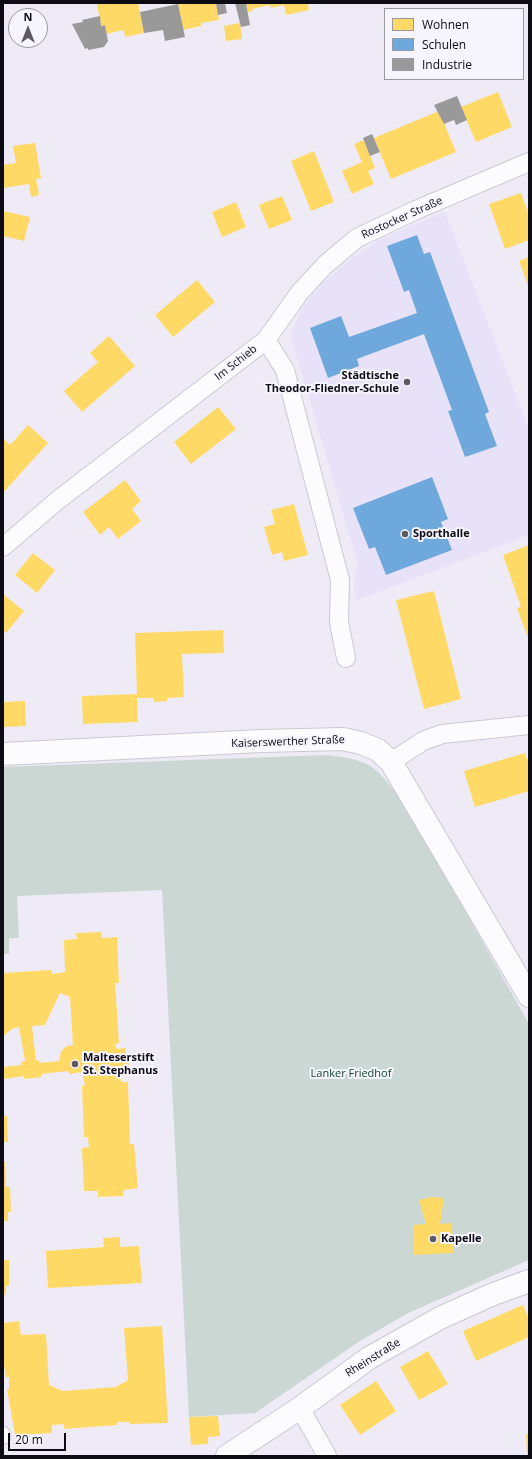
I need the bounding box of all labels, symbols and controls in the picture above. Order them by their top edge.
north arrow [8,8,48,48]
legend [384,8,524,80]
text: N [24,9,32,24]
text: Wohnen [422,16,469,33]
text: Schulen [422,36,466,53]
text: Industrie [422,56,472,73]
street label: Rostocker Straße [359,194,445,242]
street label: Im Schieb [212,342,260,384]
place label: Städtische Theodor-Fliedner-Schule [265,369,399,395]
marker: Städtische Theodor-Fliedner-Schule [402,377,412,387]
place label: Sporthalle [413,527,470,541]
marker: Sporthalle [400,529,410,539]
street label: Kaiserswerther Straße [231,733,345,751]
place label: Malteserstift St. Stephanus [83,1051,158,1077]
marker: Malteserstift St. Stephanus [70,1059,80,1069]
park label: Lanker Friedhof [311,1067,391,1081]
place label: Kapelle [441,1232,482,1246]
marker: Kapelle [428,1234,438,1244]
street label: Rheinstraße [343,1336,403,1380]
scale bar [10,1425,68,1451]
text: 20 m [15,1431,43,1448]

